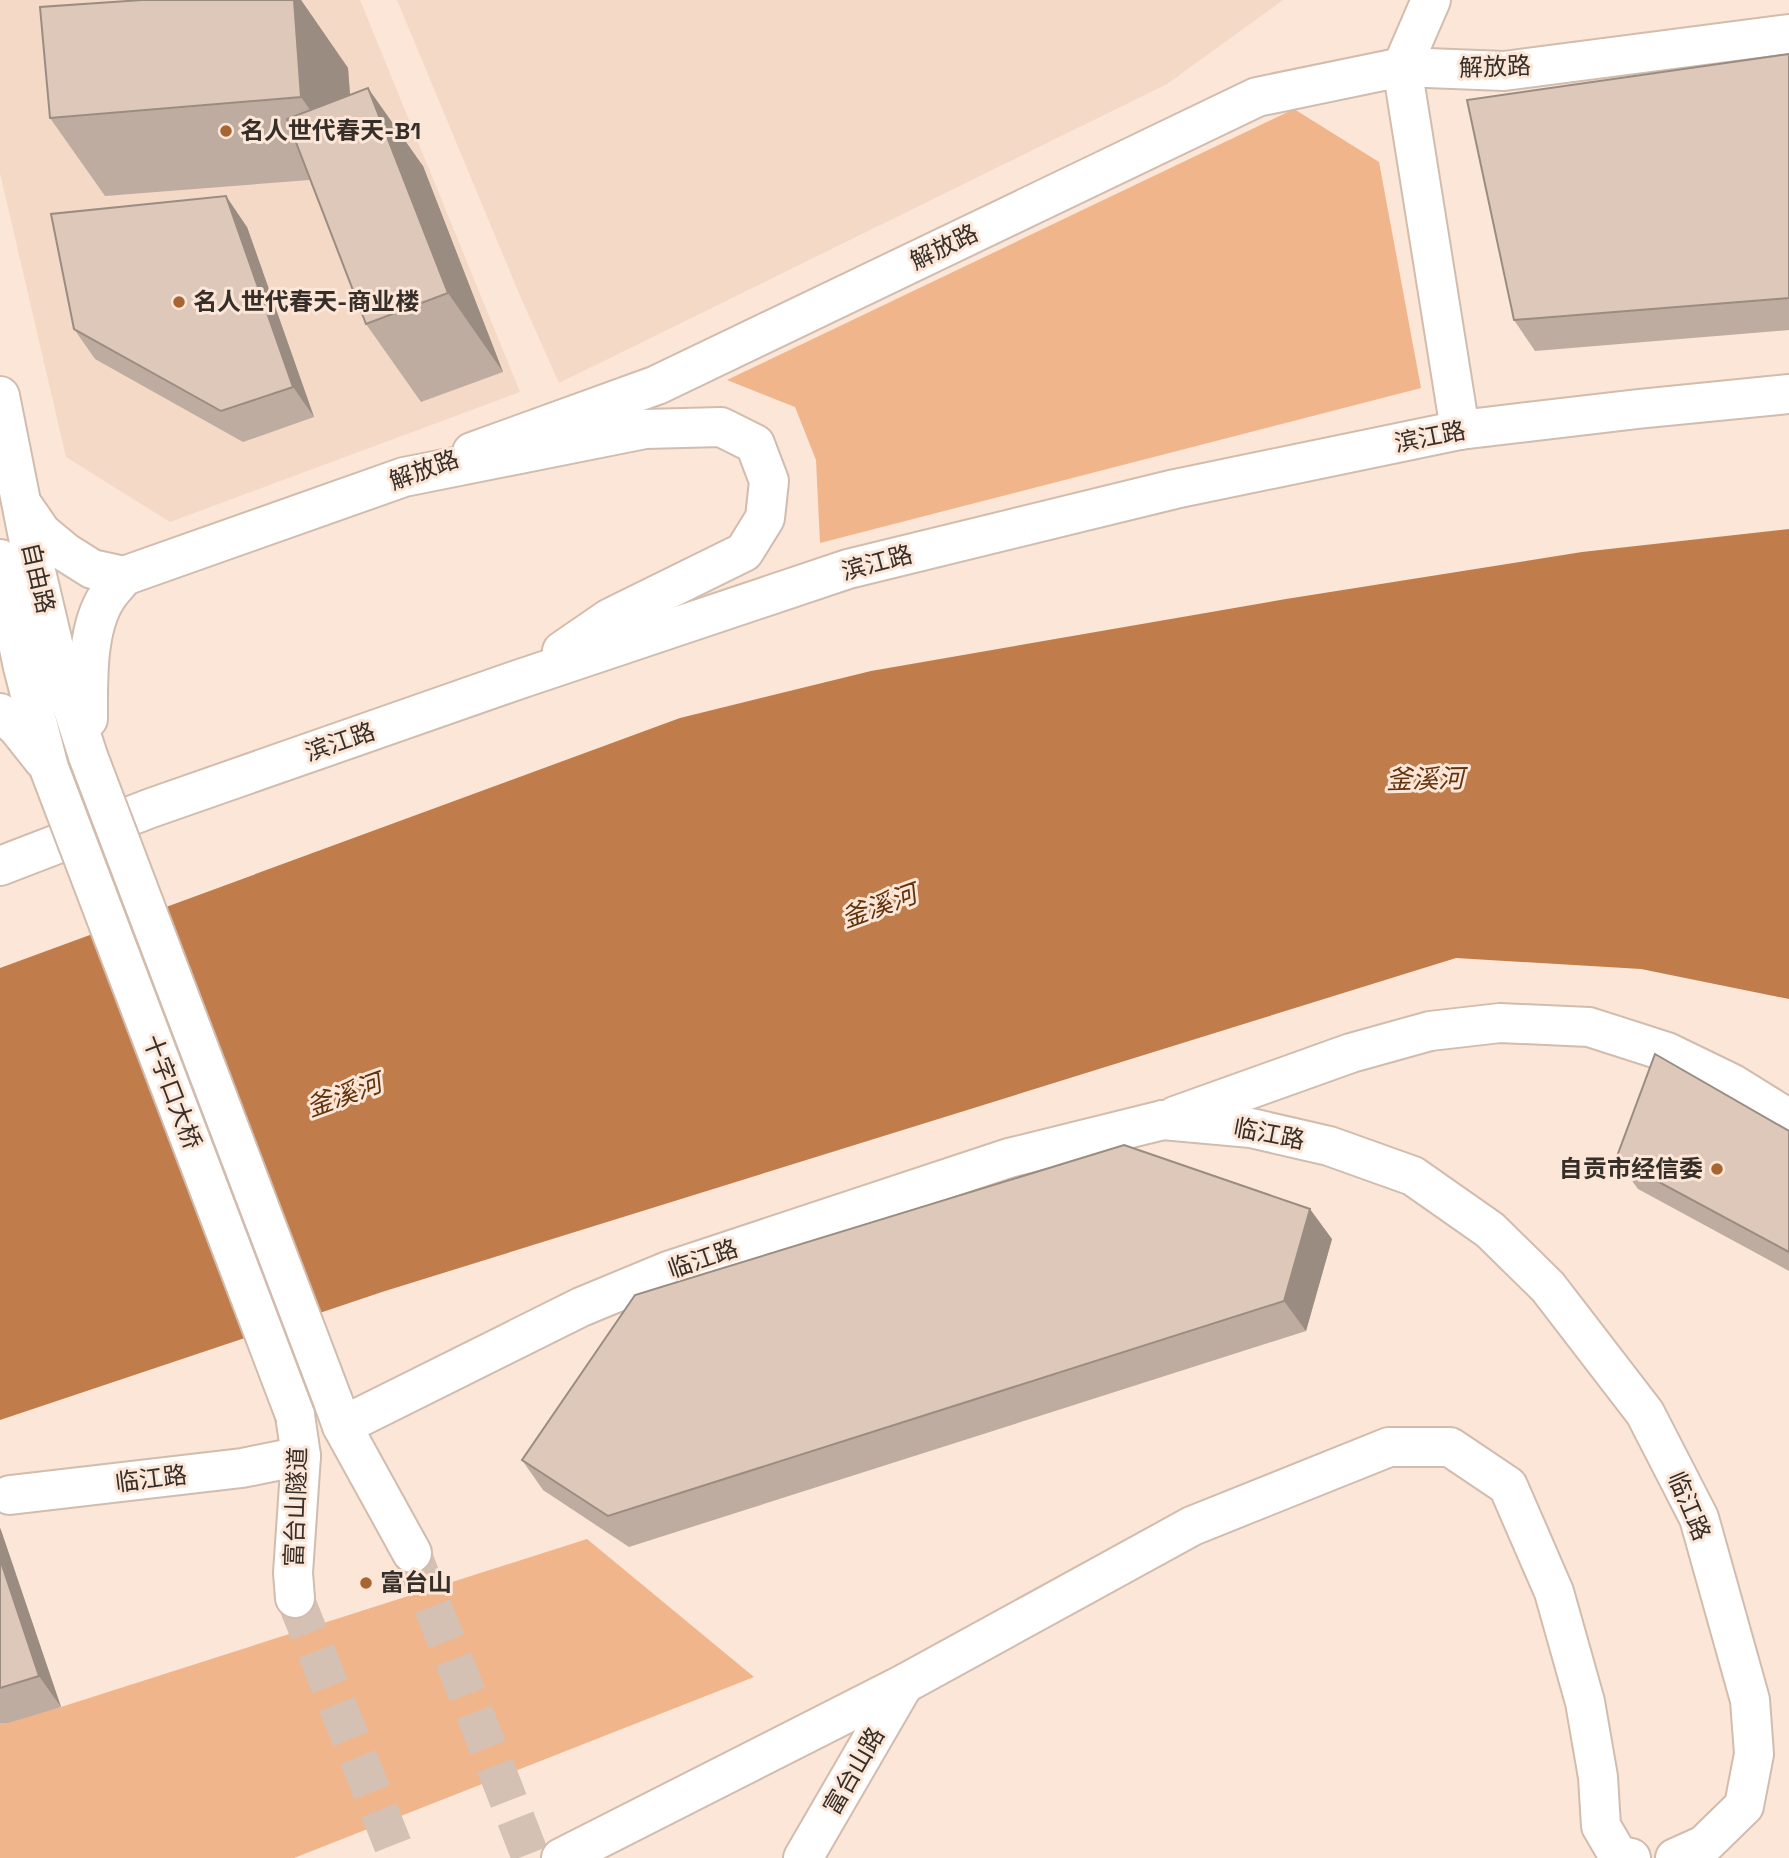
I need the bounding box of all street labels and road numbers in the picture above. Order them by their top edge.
street label: 解放路 [1458,50,1532,83]
street label: 解放路 [905,217,983,276]
street label: 滨江路 [1392,414,1468,459]
street label: 解放路 [385,443,463,496]
street label: 滨江路 [838,538,916,587]
street label: 自由路 [15,539,62,616]
street label: 滨江路 [301,715,379,768]
street label: 十字口大桥 [136,1030,208,1153]
street label: 临江路 [1231,1111,1307,1156]
street label: 临江路 [664,1232,742,1285]
street label: 富台山隧道 [278,1446,313,1567]
street label: 临江路 [113,1459,189,1498]
street label: 临江路 [1661,1467,1718,1545]
street label: 富台山路 [816,1721,891,1820]

